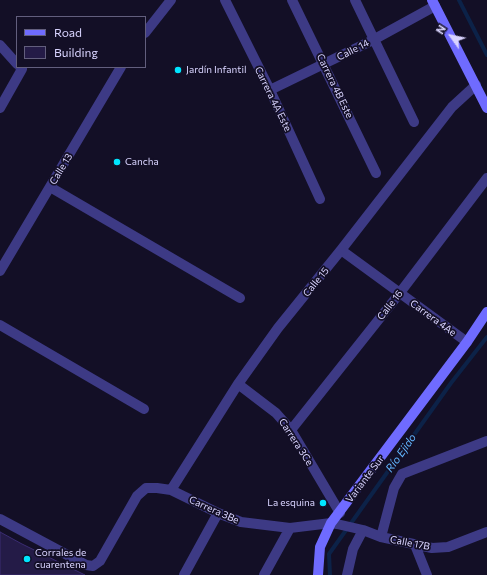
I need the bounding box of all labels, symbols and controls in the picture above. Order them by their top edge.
legend [16,16,146,68]
north arrow [431,16,471,56]
text: N [433,22,448,36]
text: Road [54,25,82,39]
street label: Calle 14 [335,37,371,63]
text: Building [54,45,98,59]
street label: Carrera 4B Este [314,52,356,120]
place label: Jardín Infantil [186,64,246,76]
marker: Jardín Infantil [173,65,183,75]
street label: Carrera 4A Este [252,65,294,133]
street label: Calle 13 [47,151,75,187]
place label: Cancha [125,156,159,168]
marker: Cancha [112,157,122,167]
street label: Calle 15 [301,265,331,299]
street label: Calle 16 [375,288,405,322]
street label: Carrera 4Ae [408,297,458,339]
street label: Carrera 3Ce [276,416,316,468]
water label: Río Ejido [383,431,419,475]
street label: Variante Sur [343,453,387,505]
street label: Carrera 3Be [187,494,241,526]
place label: La esquina [267,497,315,509]
marker: La esquina [318,498,328,508]
street label: Calle 17B [389,533,431,553]
place label: Corrales de cuarentena [35,547,86,570]
marker: Corrales de cuarentena [22,554,32,564]

